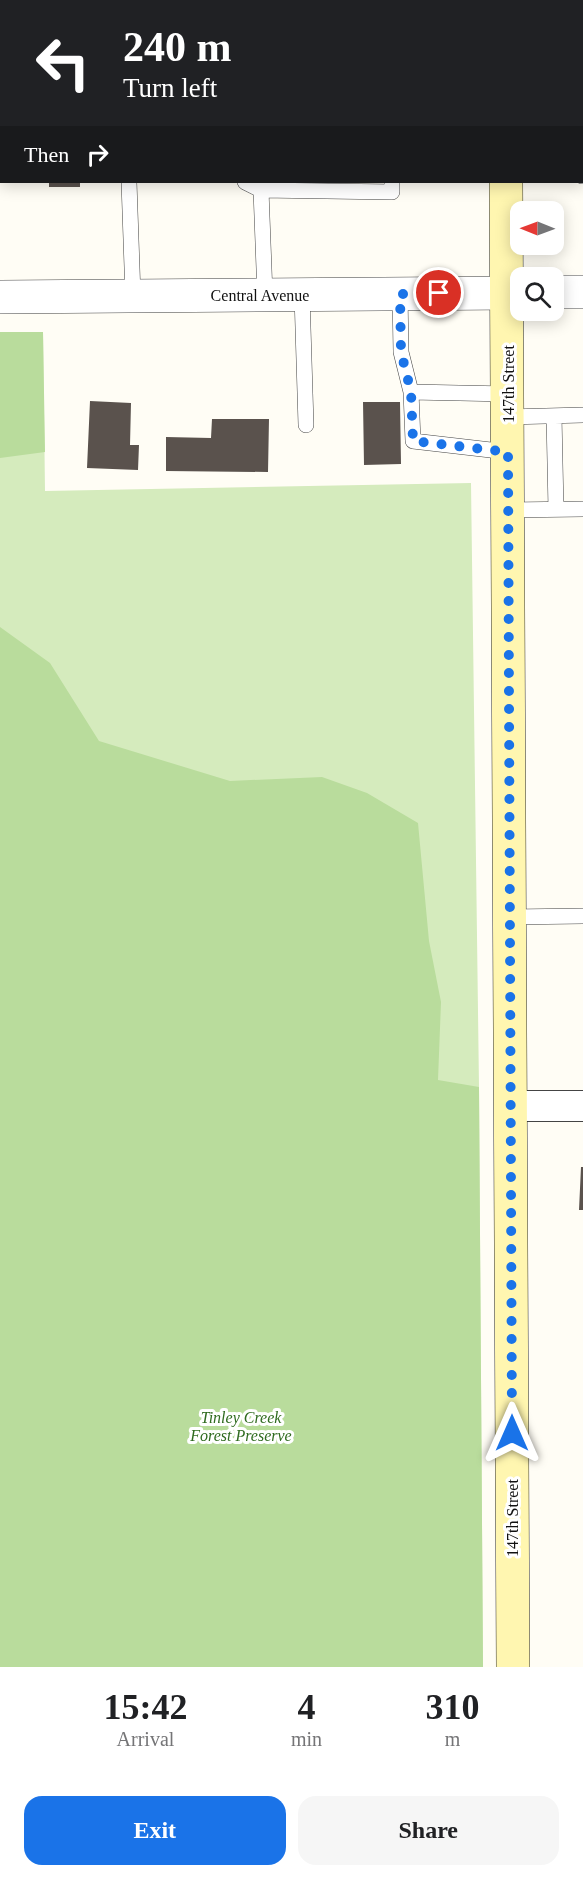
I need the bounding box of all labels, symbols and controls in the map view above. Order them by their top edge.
icon: left [24,24,102,102]
text: 240 m [123,24,232,70]
text: Turn left [123,73,217,103]
icon: right [81,138,114,171]
text: Then [24,142,69,167]
north arrow [510,201,564,255]
map controls [510,201,564,321]
pin [413,267,464,318]
button: search [510,267,564,321]
icon: arrive [422,276,455,309]
street label: Central Avenue [211,287,309,304]
street label: 147th Street [500,345,517,423]
position arrow [480,1401,544,1465]
park label: Tinley Creek Forest Preserve [189,1409,292,1444]
street label: 147th Street [504,1479,521,1557]
text: 15:42 [103,1687,187,1727]
text: 4 [298,1687,316,1727]
text: 310 [426,1687,480,1727]
text: Arrival [117,1728,174,1750]
text: min [291,1728,322,1750]
text: m [445,1728,460,1750]
button: Exit [24,1796,286,1865]
button: Share [298,1796,559,1865]

